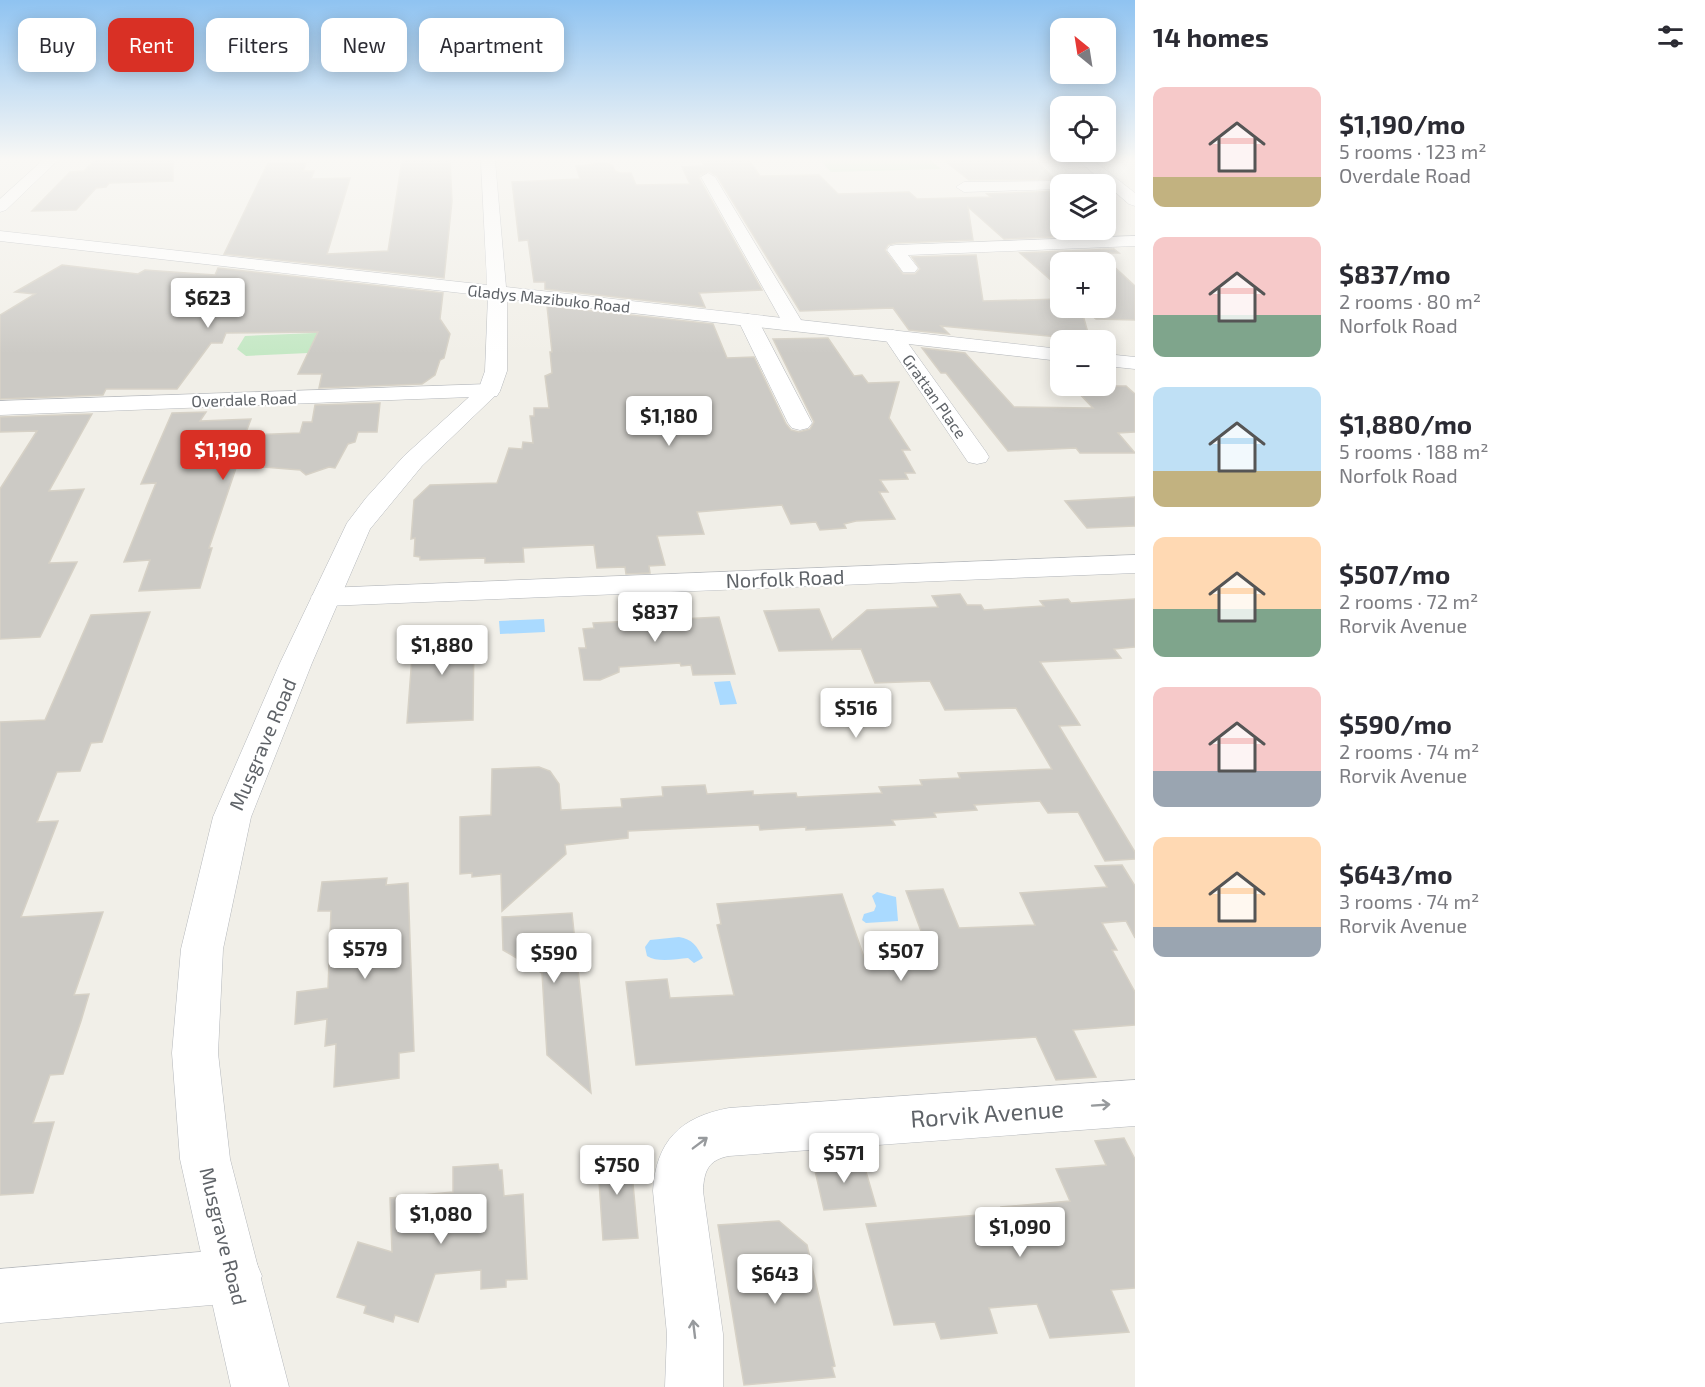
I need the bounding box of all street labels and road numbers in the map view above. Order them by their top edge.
street label: Gladys Mazibuko Road [467,280,631,316]
street label: Grattan Place [899,350,971,442]
street label: Overdale Road [191,388,297,410]
street label: Norfolk Road [725,564,845,592]
street label: Musgrave Road [223,674,301,814]
street label: Rorvik Avenue [909,1093,1065,1133]
street label: Musgrave Road [195,1165,253,1307]

